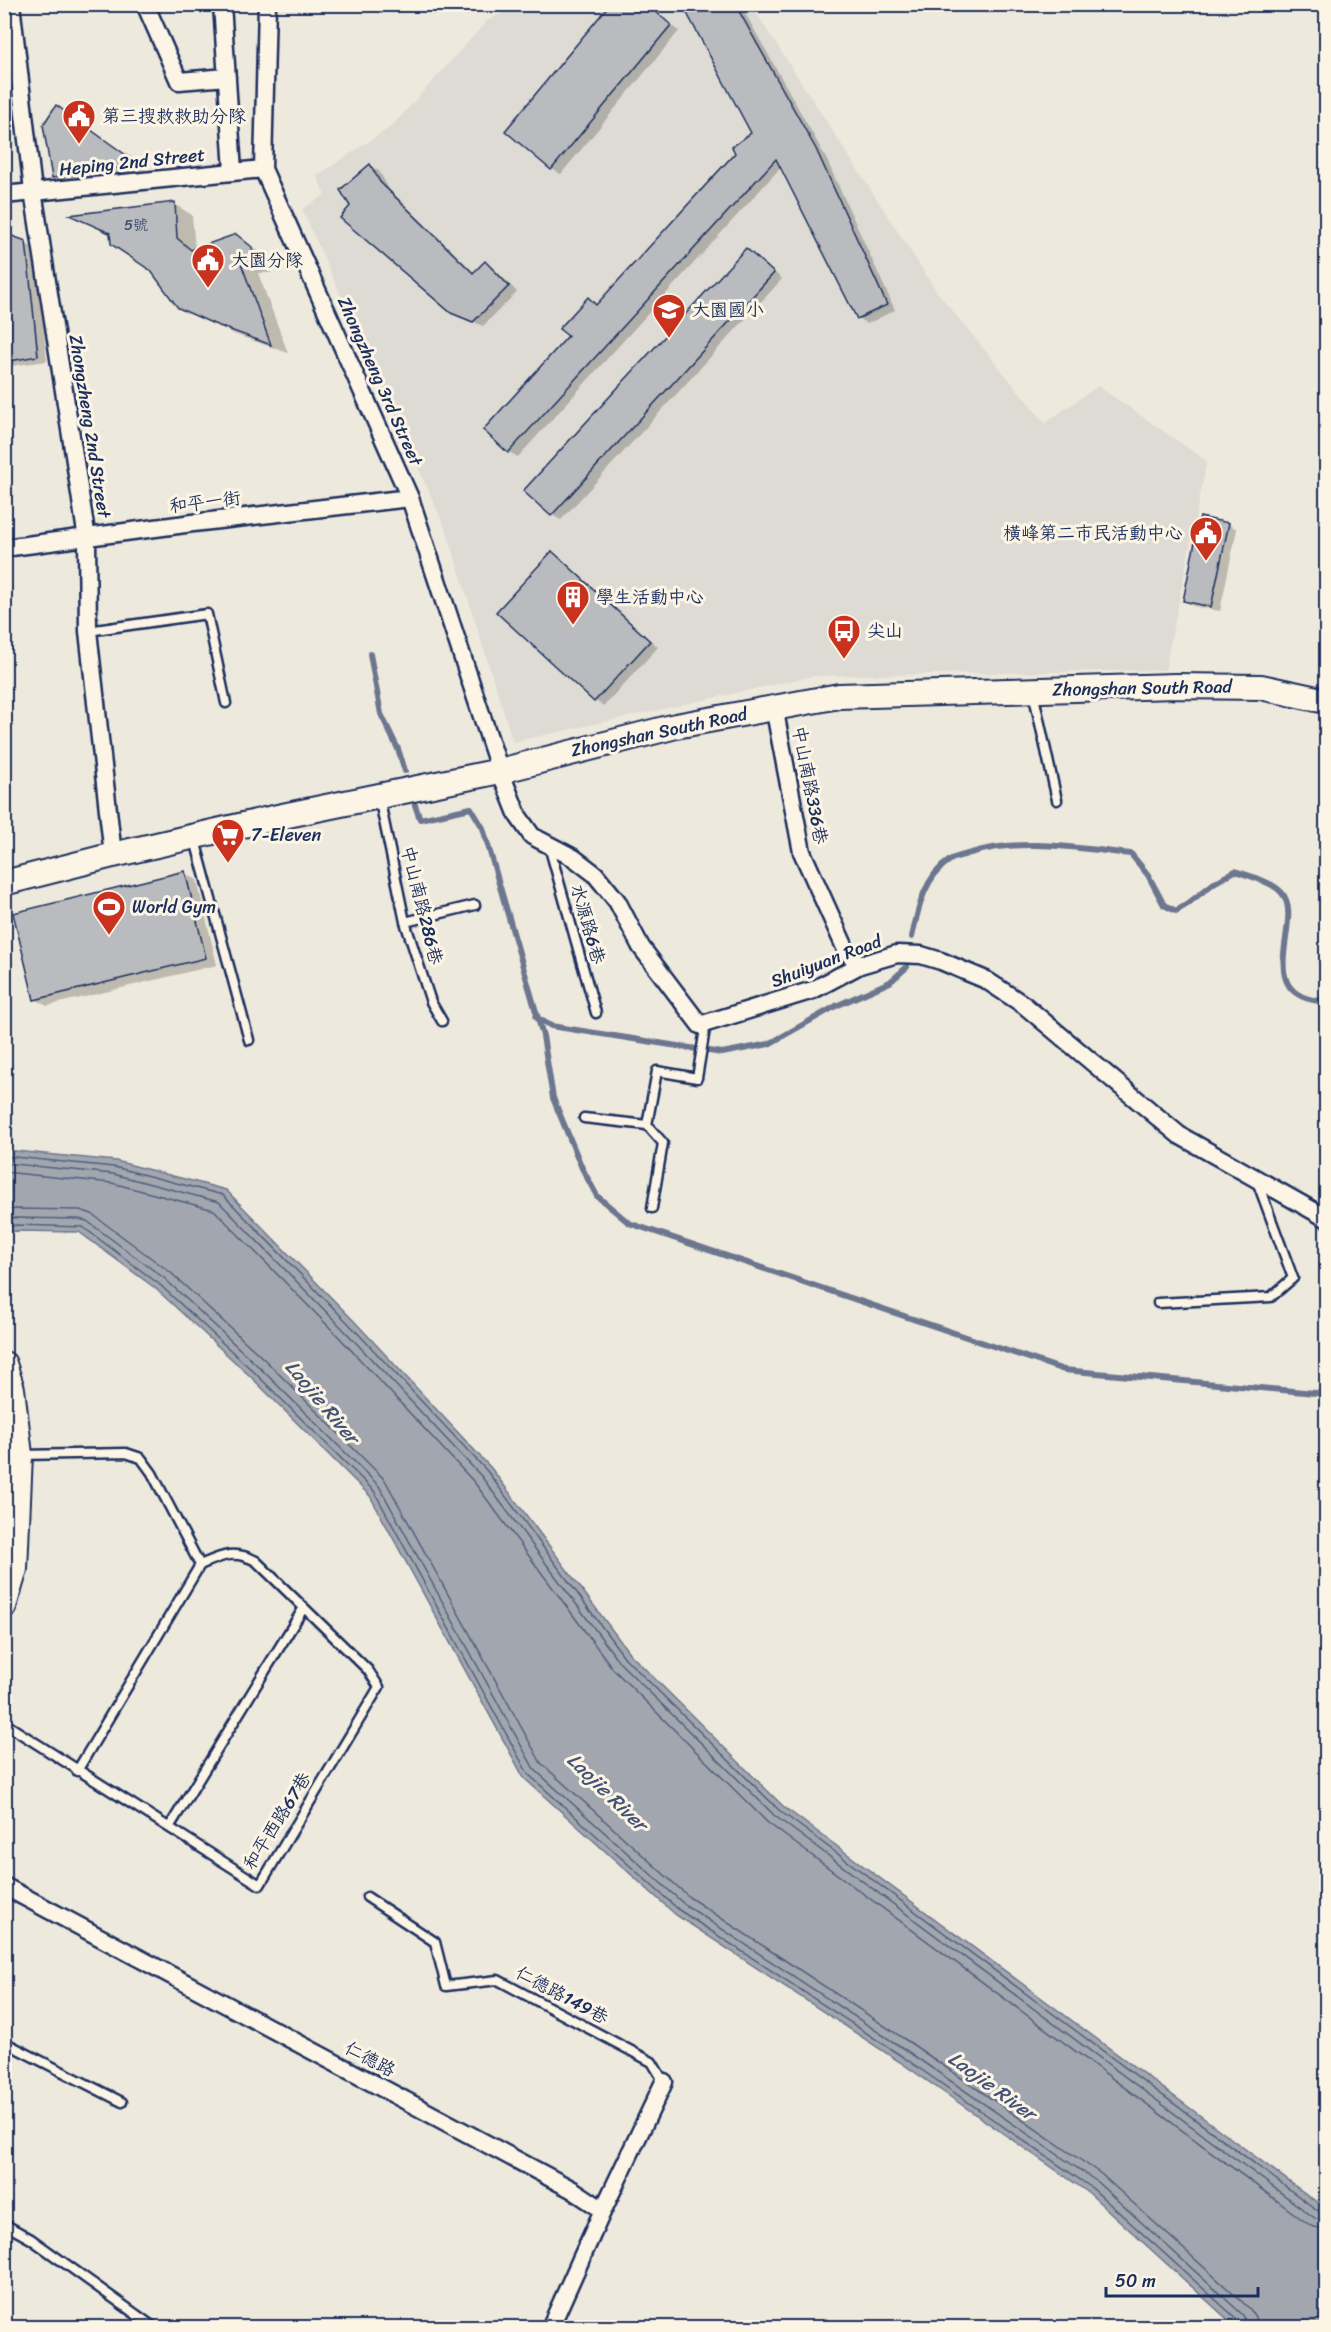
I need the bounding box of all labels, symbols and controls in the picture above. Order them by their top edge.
public building icon: 第三搜救救助分隊 [61,98,97,145]
place label: 第三搜救救助分隊 [102,100,246,132]
street label: Heping 2nd Street [57,138,207,186]
house number: 5號 [124,212,148,238]
public building icon: 大園分隊 [190,242,226,289]
place label: 大園分隊 [231,244,303,276]
street label: Zhongzheng 3rd Street [328,291,432,472]
school or university icon: 大園國小 [651,292,687,339]
place label: 大園國小 [692,294,764,326]
street label: Zhongzheng 2nd Street [60,332,120,521]
street label: 和平一街 [167,482,243,522]
public building icon: 橫峰第二市民活動中心 [1188,515,1224,562]
place label: 橫峰第二市民活動中心 [1003,517,1183,549]
building icon: 學生活動中心 [555,579,591,626]
place label: 學生活動中心 [596,581,704,613]
bus stop icon: 尖山 [826,613,862,660]
place label: 尖山 [867,615,903,647]
street label: Zhongshan South Road [1052,670,1234,706]
street label: Zhongshan South Road [568,697,752,766]
street label: 中山南路336巷 [783,723,837,847]
supermarket icon: 7-Eleven [210,817,246,864]
place label: 7-Eleven [251,819,322,851]
street label: 中山南路286巷 [392,842,452,968]
street label: 水源路6巷 [561,880,615,968]
sports icon: World Gym [91,889,127,936]
place label: World Gym [132,891,216,923]
street label: Shuiyuan Road [766,925,887,997]
water label: Laojie River [276,1352,371,1455]
water label: Laojie River [558,1744,658,1843]
street label: 和平西路67巷 [234,1766,320,1876]
street label: 仁德路149巷 [509,1957,615,2033]
street label: 仁德路 [339,2032,401,2086]
water label: Laojie River [941,2042,1047,2132]
scale bar [1106,2260,1258,2298]
text: 50 m [1115,2265,1156,2297]

